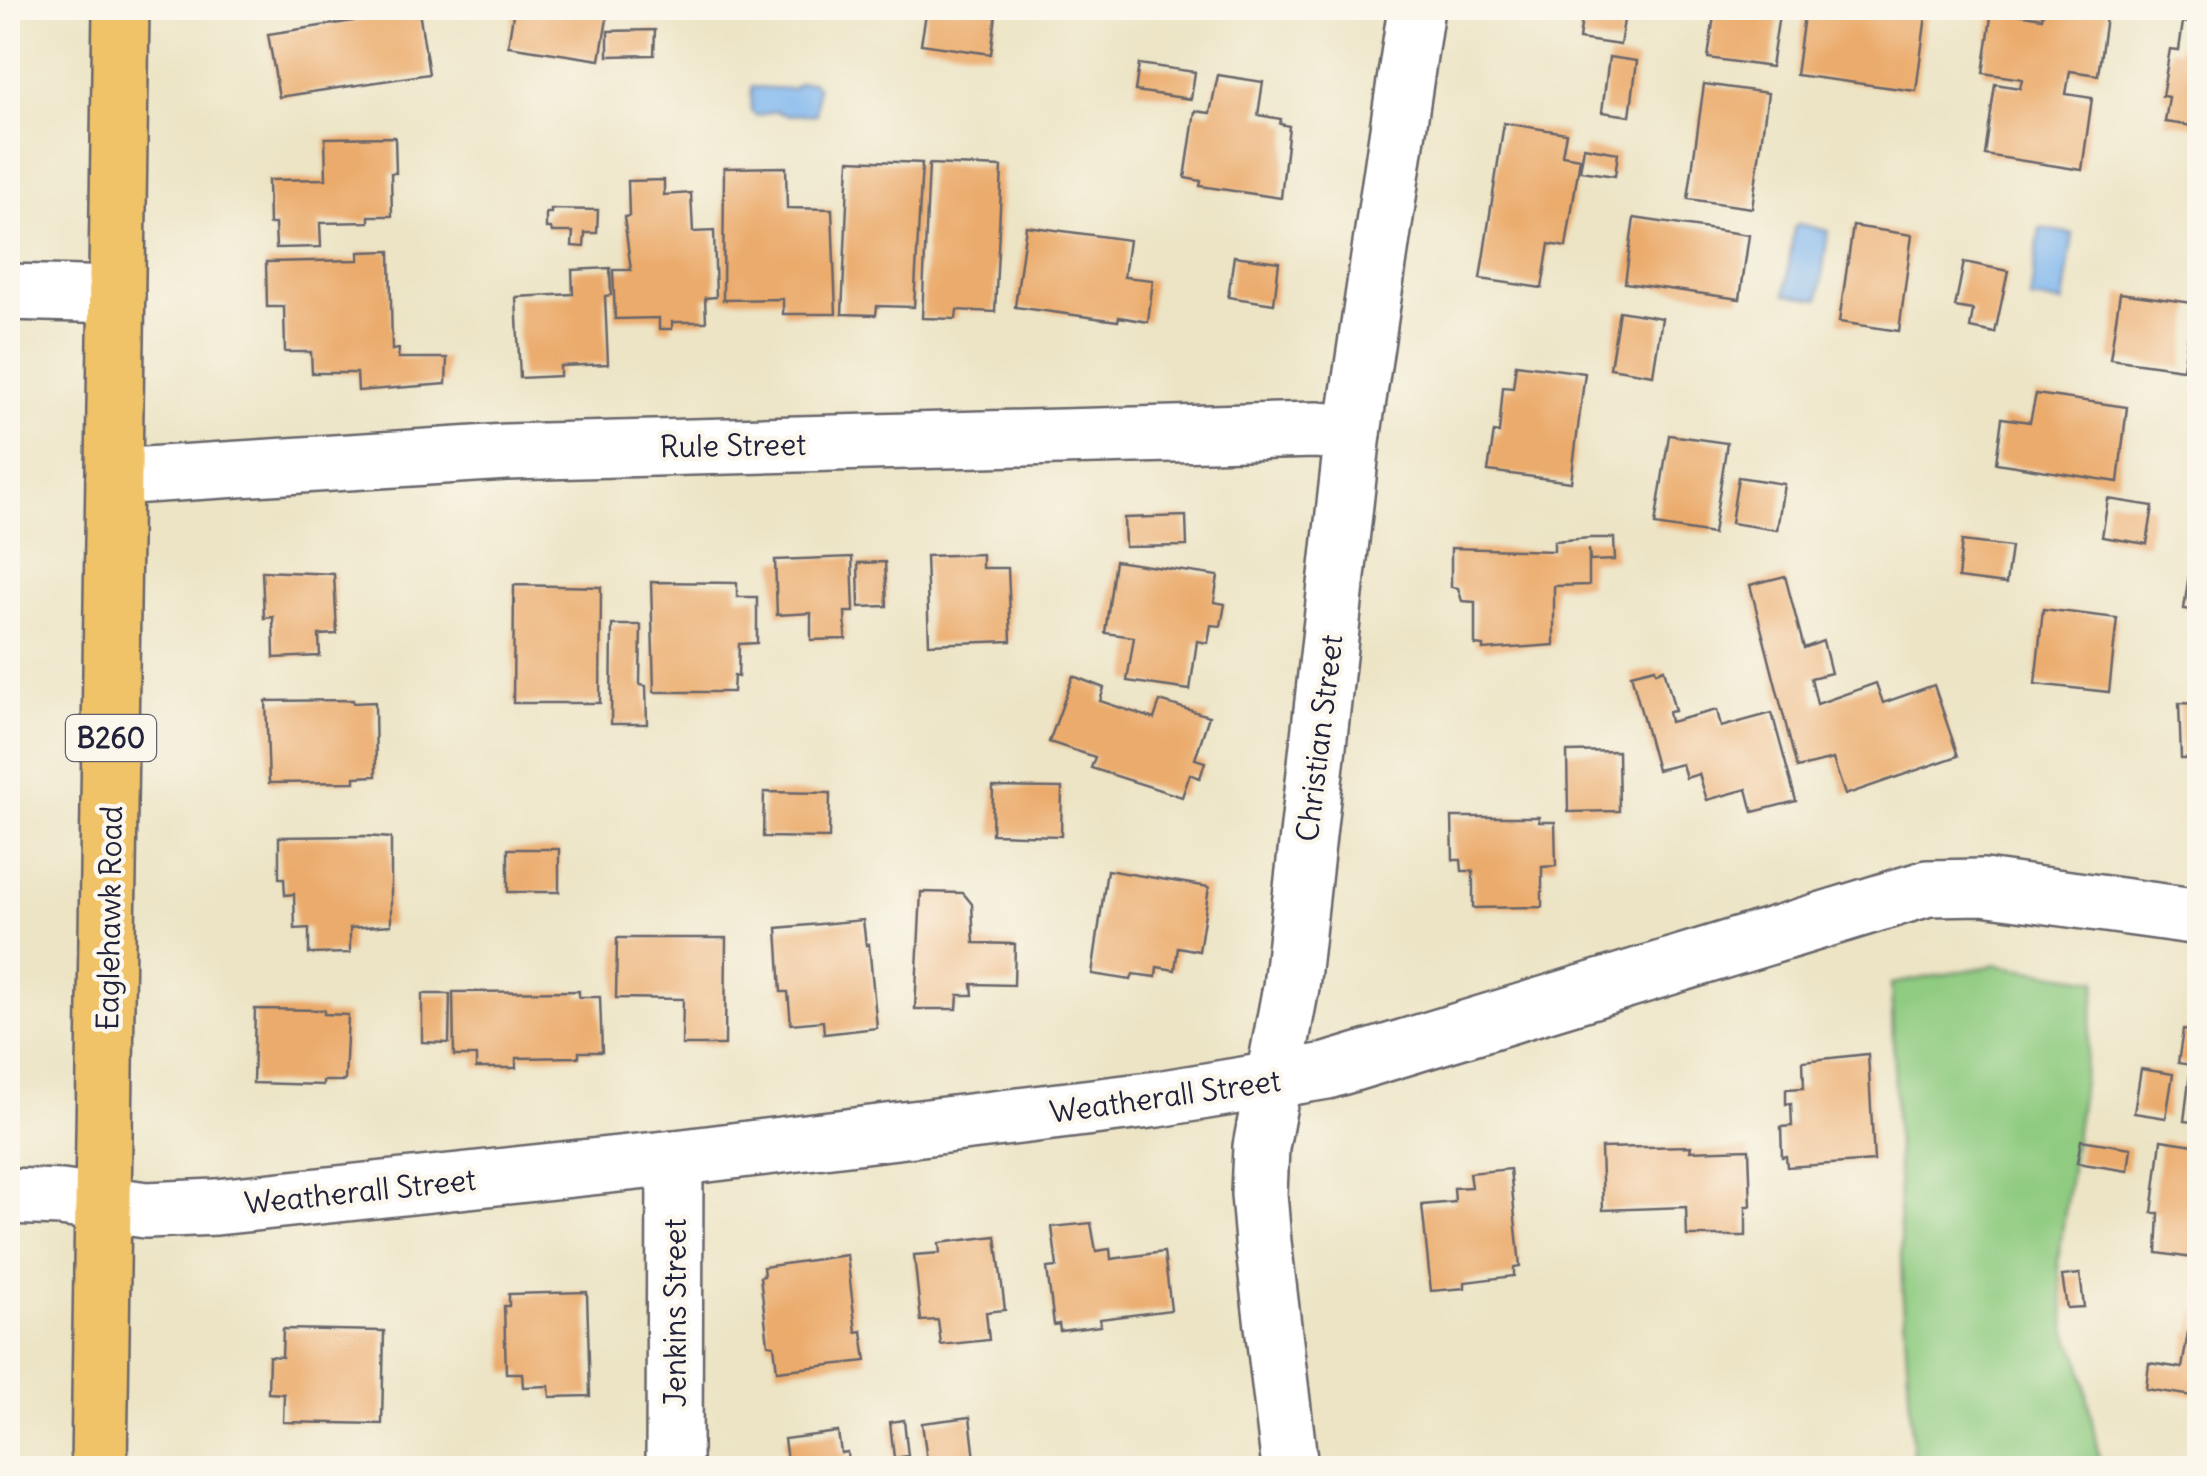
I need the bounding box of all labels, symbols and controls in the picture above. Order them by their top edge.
street label: Rule Street [659,425,807,465]
street label: Christian Street [1287,632,1351,844]
road number: B260 [66,715,156,761]
street label: Eaglehawk Road [88,805,130,1031]
street label: Weatherall Street [1047,1061,1283,1131]
street label: Weatherall Street [242,1160,478,1222]
street label: Jenkins Street [656,1218,694,1408]

